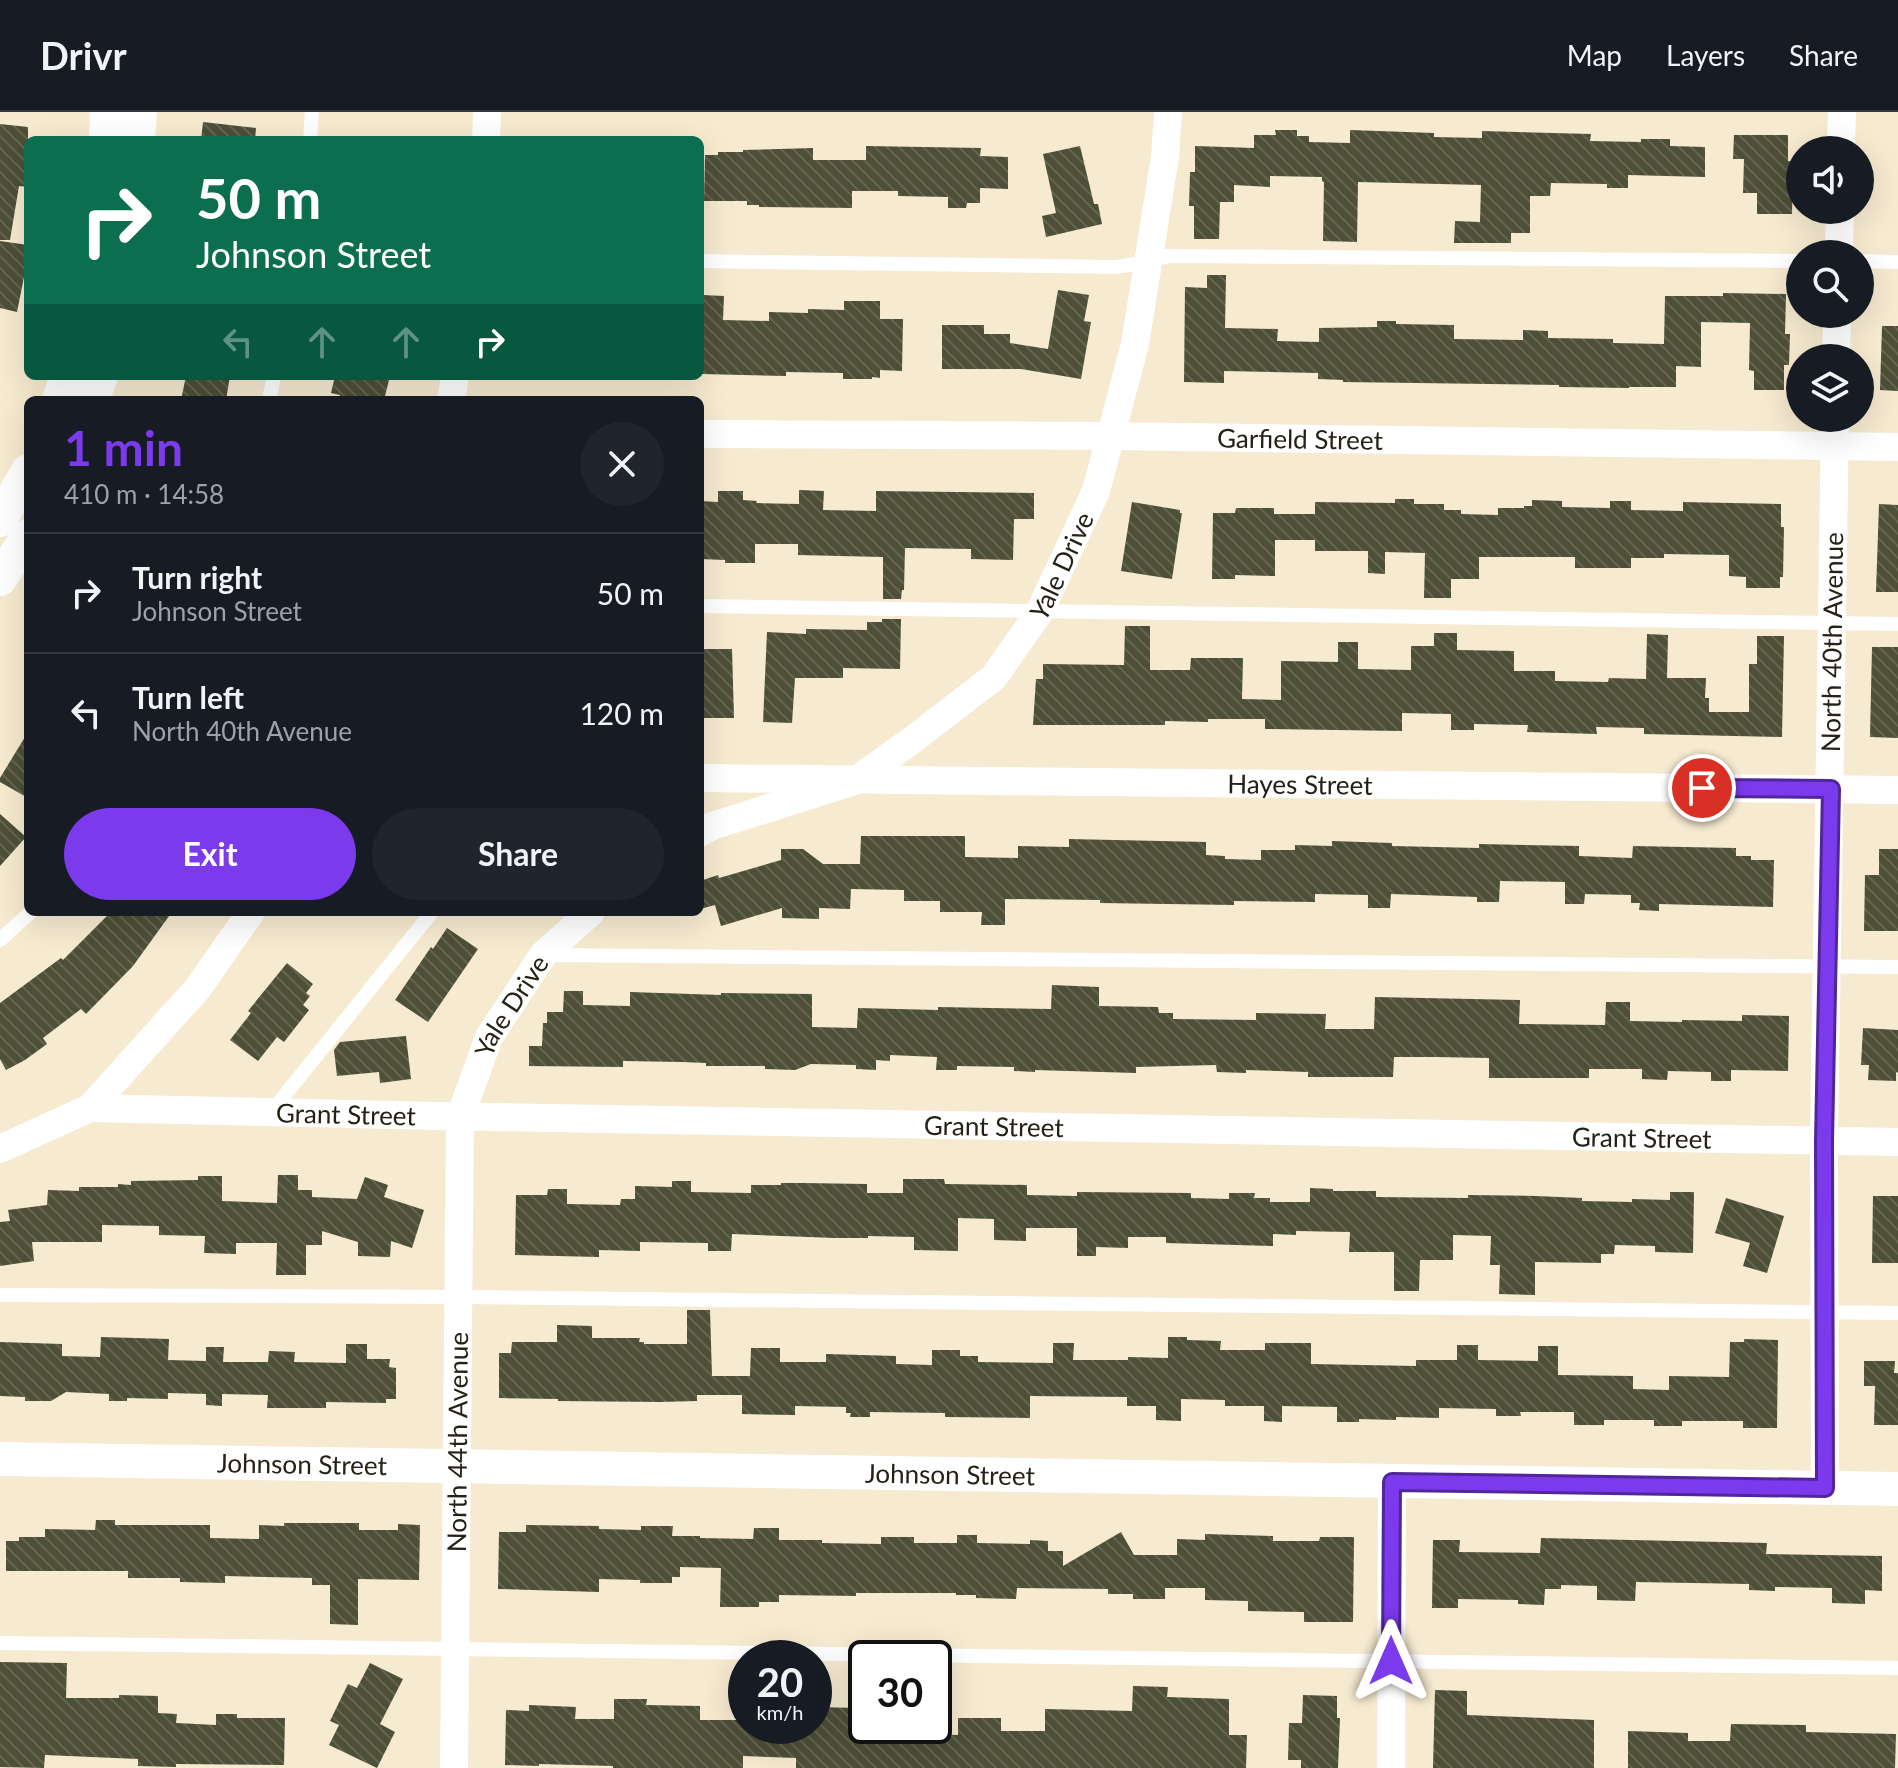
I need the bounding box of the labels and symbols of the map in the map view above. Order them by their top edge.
street label: Garfield Street [1217,421,1384,456]
street label: Yale Drive [1023,507,1100,626]
street label: North 40th Avenue [1814,532,1849,752]
pin [1668,754,1736,822]
street label: Hayes Street [1227,767,1373,801]
street label: Yale Drive [467,949,555,1061]
street label: Grant Street [276,1096,417,1132]
street label: Grant Street [924,1109,1065,1143]
street label: Grant Street [1572,1120,1713,1155]
street label: North 44th Avenue [440,1332,474,1552]
street label: Johnson Street [217,1446,388,1481]
street label: Johnson Street [865,1457,1036,1491]
position arrow [1349,1619,1433,1703]
speed limit sign: 30 [848,1640,952,1744]

